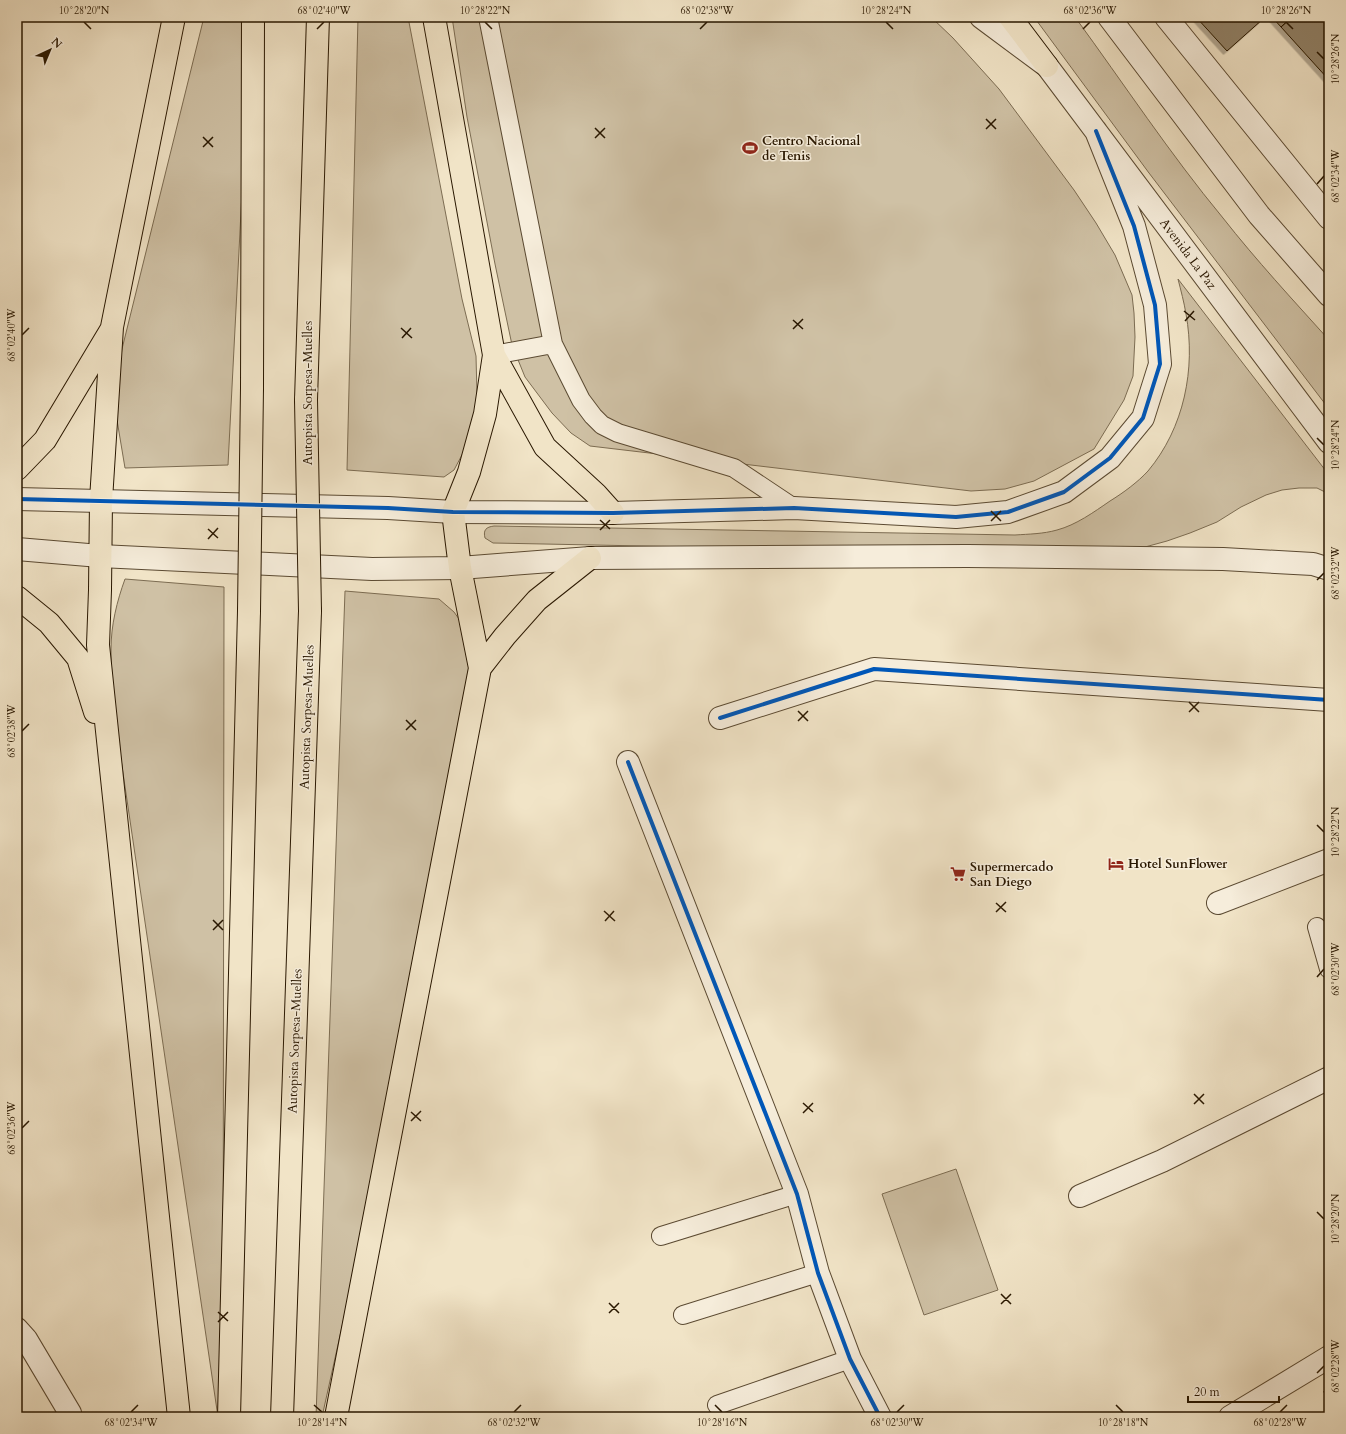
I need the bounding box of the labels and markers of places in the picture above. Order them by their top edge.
place label: Centro Nacional de Tenis [762,132,860,165]
sports icon: Centro Nacional de Tenis [741,139,759,157]
hotel icon: Hotel SunFlower [1107,855,1125,873]
place label: Hotel SunFlower [1128,855,1228,873]
place label: Supermercado San Diego [970,858,1054,891]
supermarket icon: Supermercado San Diego [949,865,967,883]

